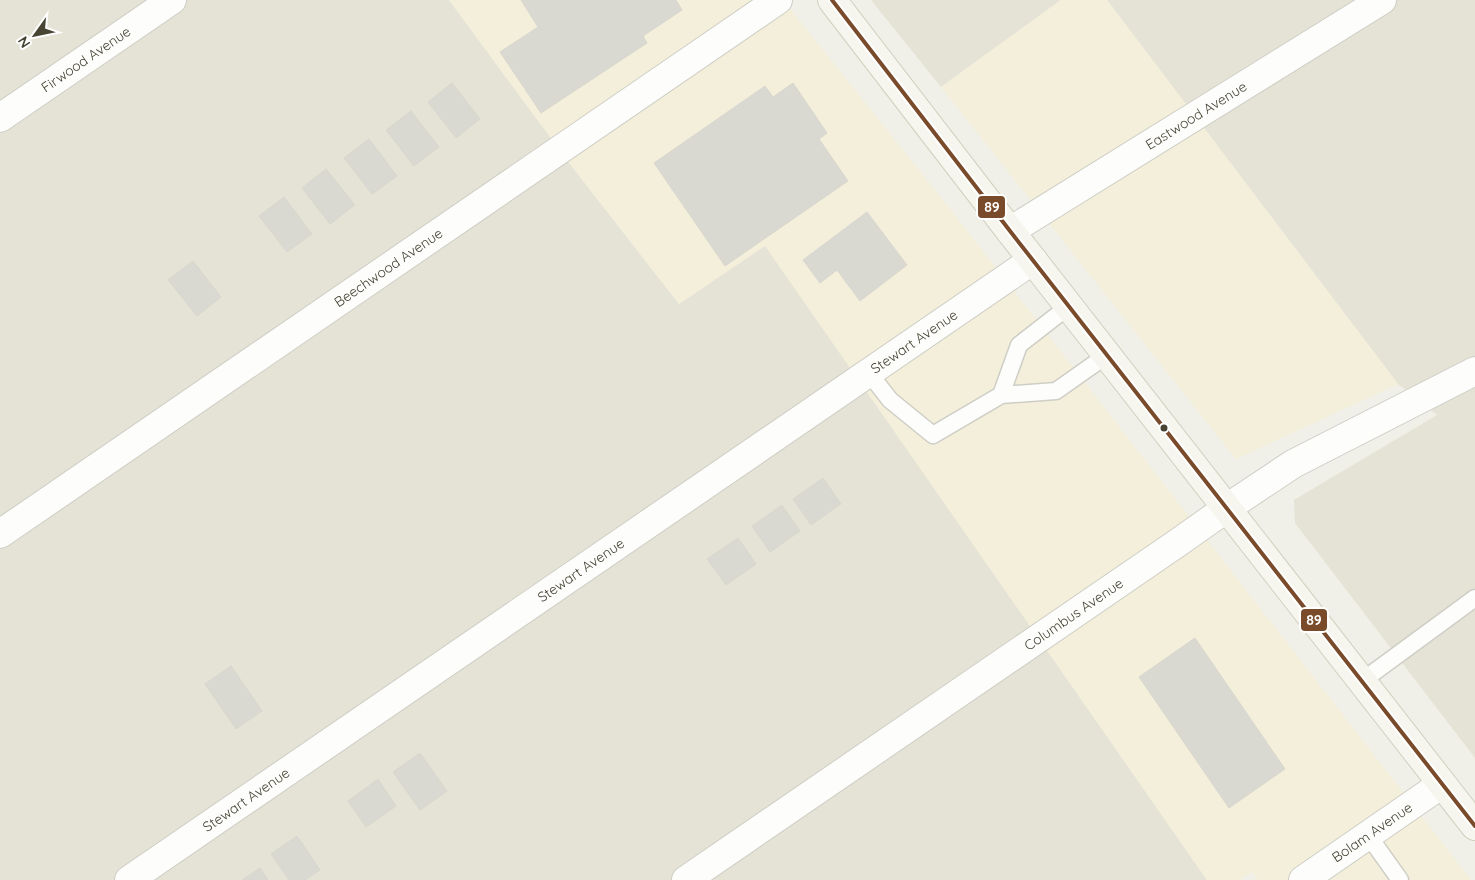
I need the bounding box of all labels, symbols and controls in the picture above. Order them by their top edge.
north arrow [10,10,60,60]
street label: Firwood Avenue [37,22,134,96]
text: N [14,33,34,51]
street label: Eastwood Avenue [1142,77,1250,154]
line badge: 89 [977,195,1006,219]
text: 89 [984,198,1000,216]
street label: Beechwood Avenue [331,224,446,311]
street label: Stewart Avenue [867,305,961,378]
unlabelled marker [1159,423,1169,433]
street label: Stewart Avenue [534,534,628,606]
street label: Columbus Avenue [1021,574,1127,655]
line badge: 89 [1300,608,1328,632]
text: 89 [1306,611,1322,629]
street label: Stewart Avenue [199,764,293,836]
street label: Bolam Avenue [1328,798,1416,866]

